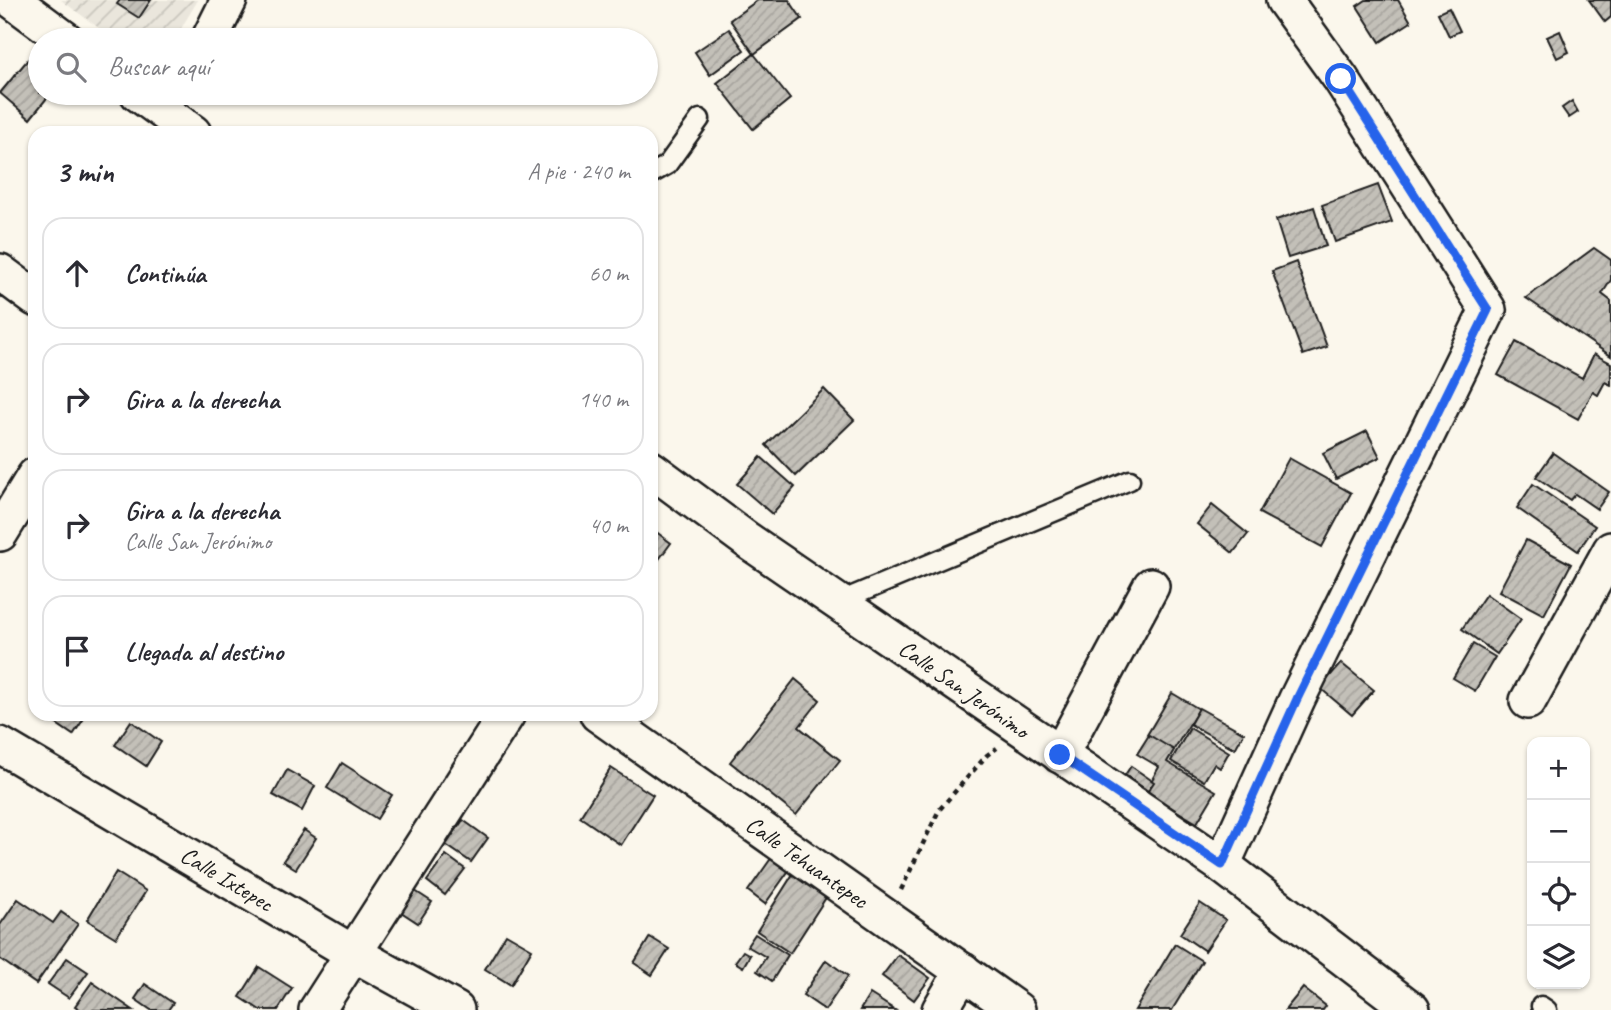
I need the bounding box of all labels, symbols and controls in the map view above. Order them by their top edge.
search box [28,28,658,105]
icon: search [52,48,90,86]
text: Buscar aquí [108,50,210,83]
route start [1325,63,1356,94]
text: 3 min [56,153,113,191]
text: A pie · 240 m [527,157,630,186]
icon: ahead [58,254,96,292]
text: Continúa [125,257,206,290]
text: 60 m [589,259,628,288]
icon: right [58,380,96,418]
text: Gira a la derecha [125,383,279,416]
text: 140 m [579,385,628,414]
text: Gira a la derecha [125,494,279,527]
icon: right [58,506,96,544]
text: 40 m [589,511,628,540]
text: Calle San Jerónimo [125,527,271,556]
icon: arrive [58,632,96,670]
street label: Calle San Jerónimo [893,633,1037,746]
text: Llegada al destino [125,635,283,668]
map controls [1527,737,1590,989]
button: + [1527,737,1590,800]
route end [1044,739,1075,770]
button: − [1527,800,1590,863]
street label: Calle Tehuantepec [740,809,875,916]
street label: Calle Ixtepec [175,840,280,919]
button: locate [1527,863,1590,926]
button: layers [1527,926,1590,989]

